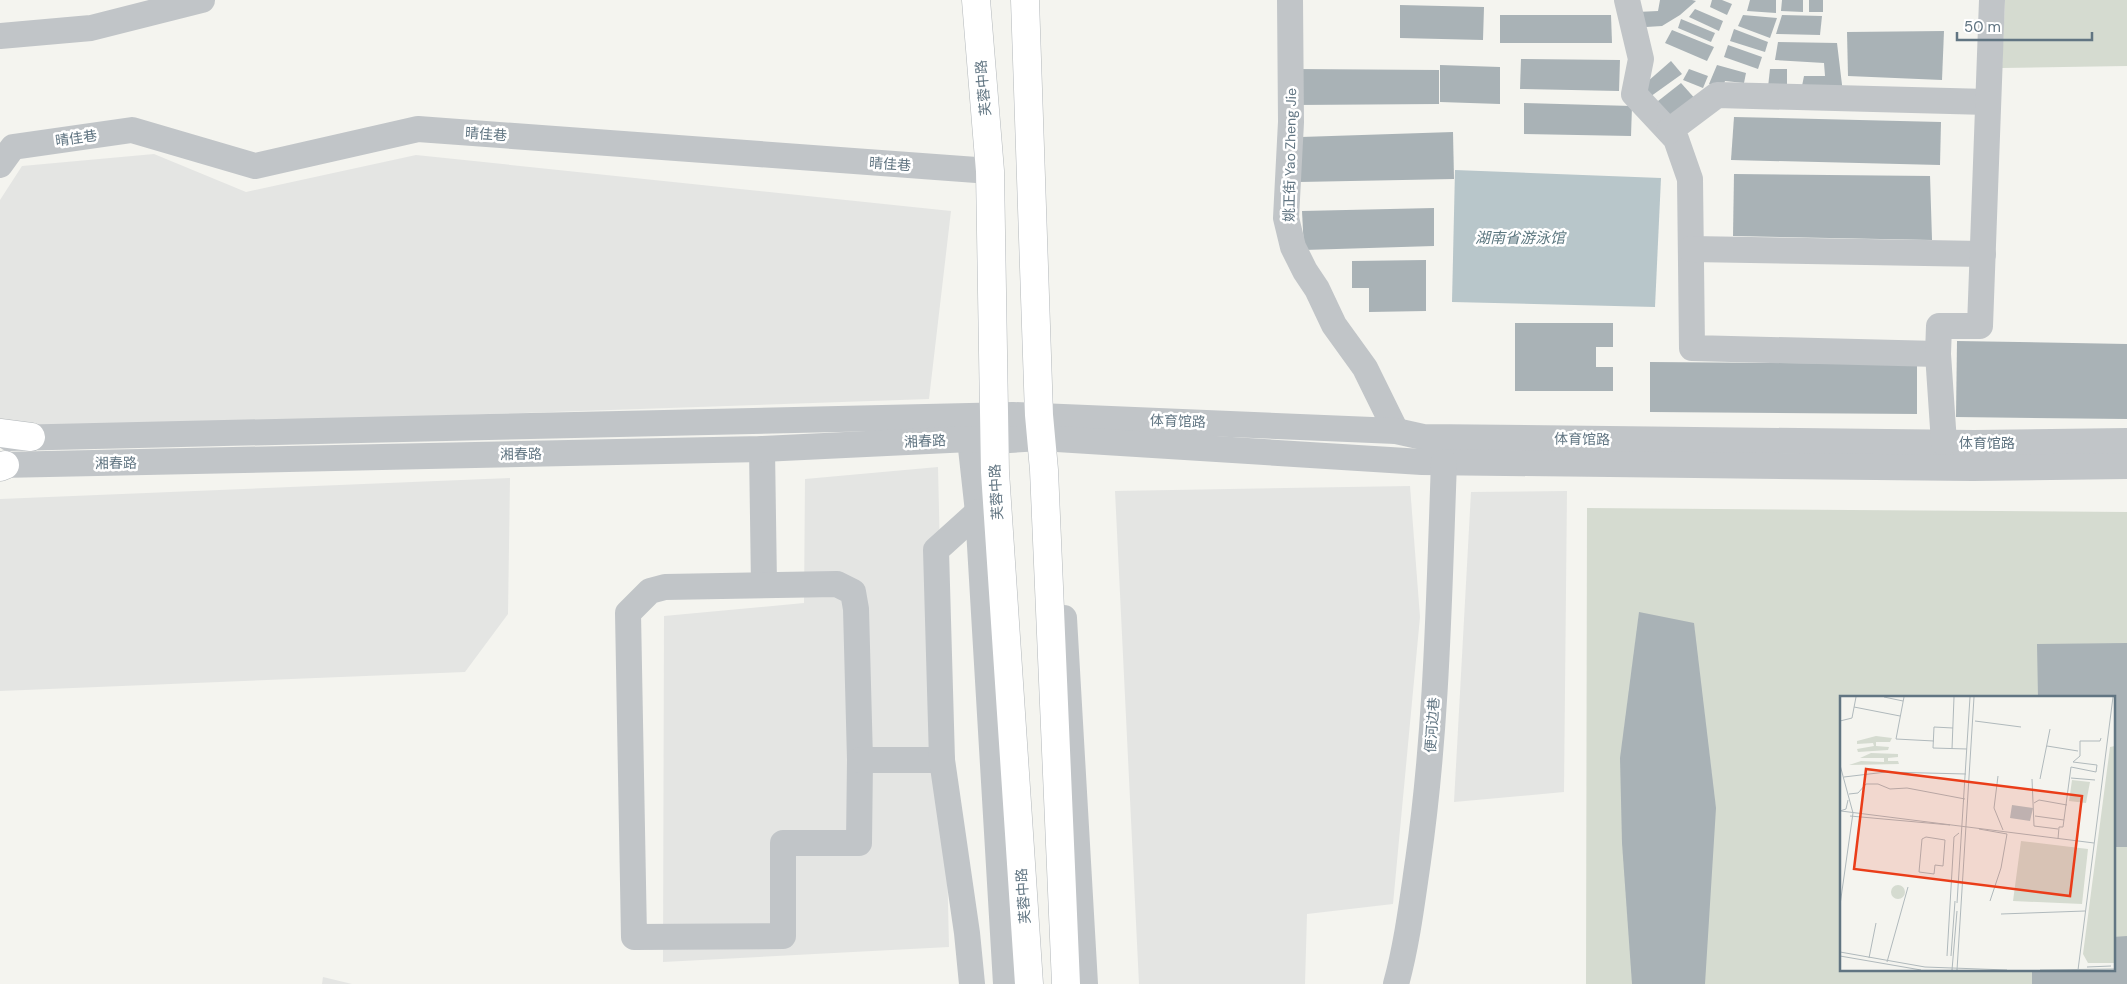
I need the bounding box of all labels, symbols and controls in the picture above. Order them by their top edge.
scale bar [1957,10,2092,42]
text: 50 m [1964,17,2001,37]
street label: 芙蓉中路 [972,59,994,117]
street label: 姚正街 Yao Zheng Jie [1280,88,1300,222]
street label: 晴佳巷 [464,124,508,144]
street label: 晴佳巷 [54,126,98,150]
street label: 晴佳巷 [868,154,912,174]
water label: 湖南省游泳馆 [1475,228,1567,248]
street label: 体育馆路 [1150,411,1206,431]
street label: 体育馆路 [1554,430,1610,448]
street label: 湘春路 [904,431,946,451]
street label: 体育馆路 [1959,434,2015,452]
street label: 湘春路 [500,445,542,463]
street label: 湘春路 [95,454,137,472]
street label: 芙蓉中路 [986,464,1006,520]
street label: 便河边巷 [1421,696,1443,754]
inset map [1840,696,2114,972]
street label: 芙蓉中路 [1012,867,1034,925]

